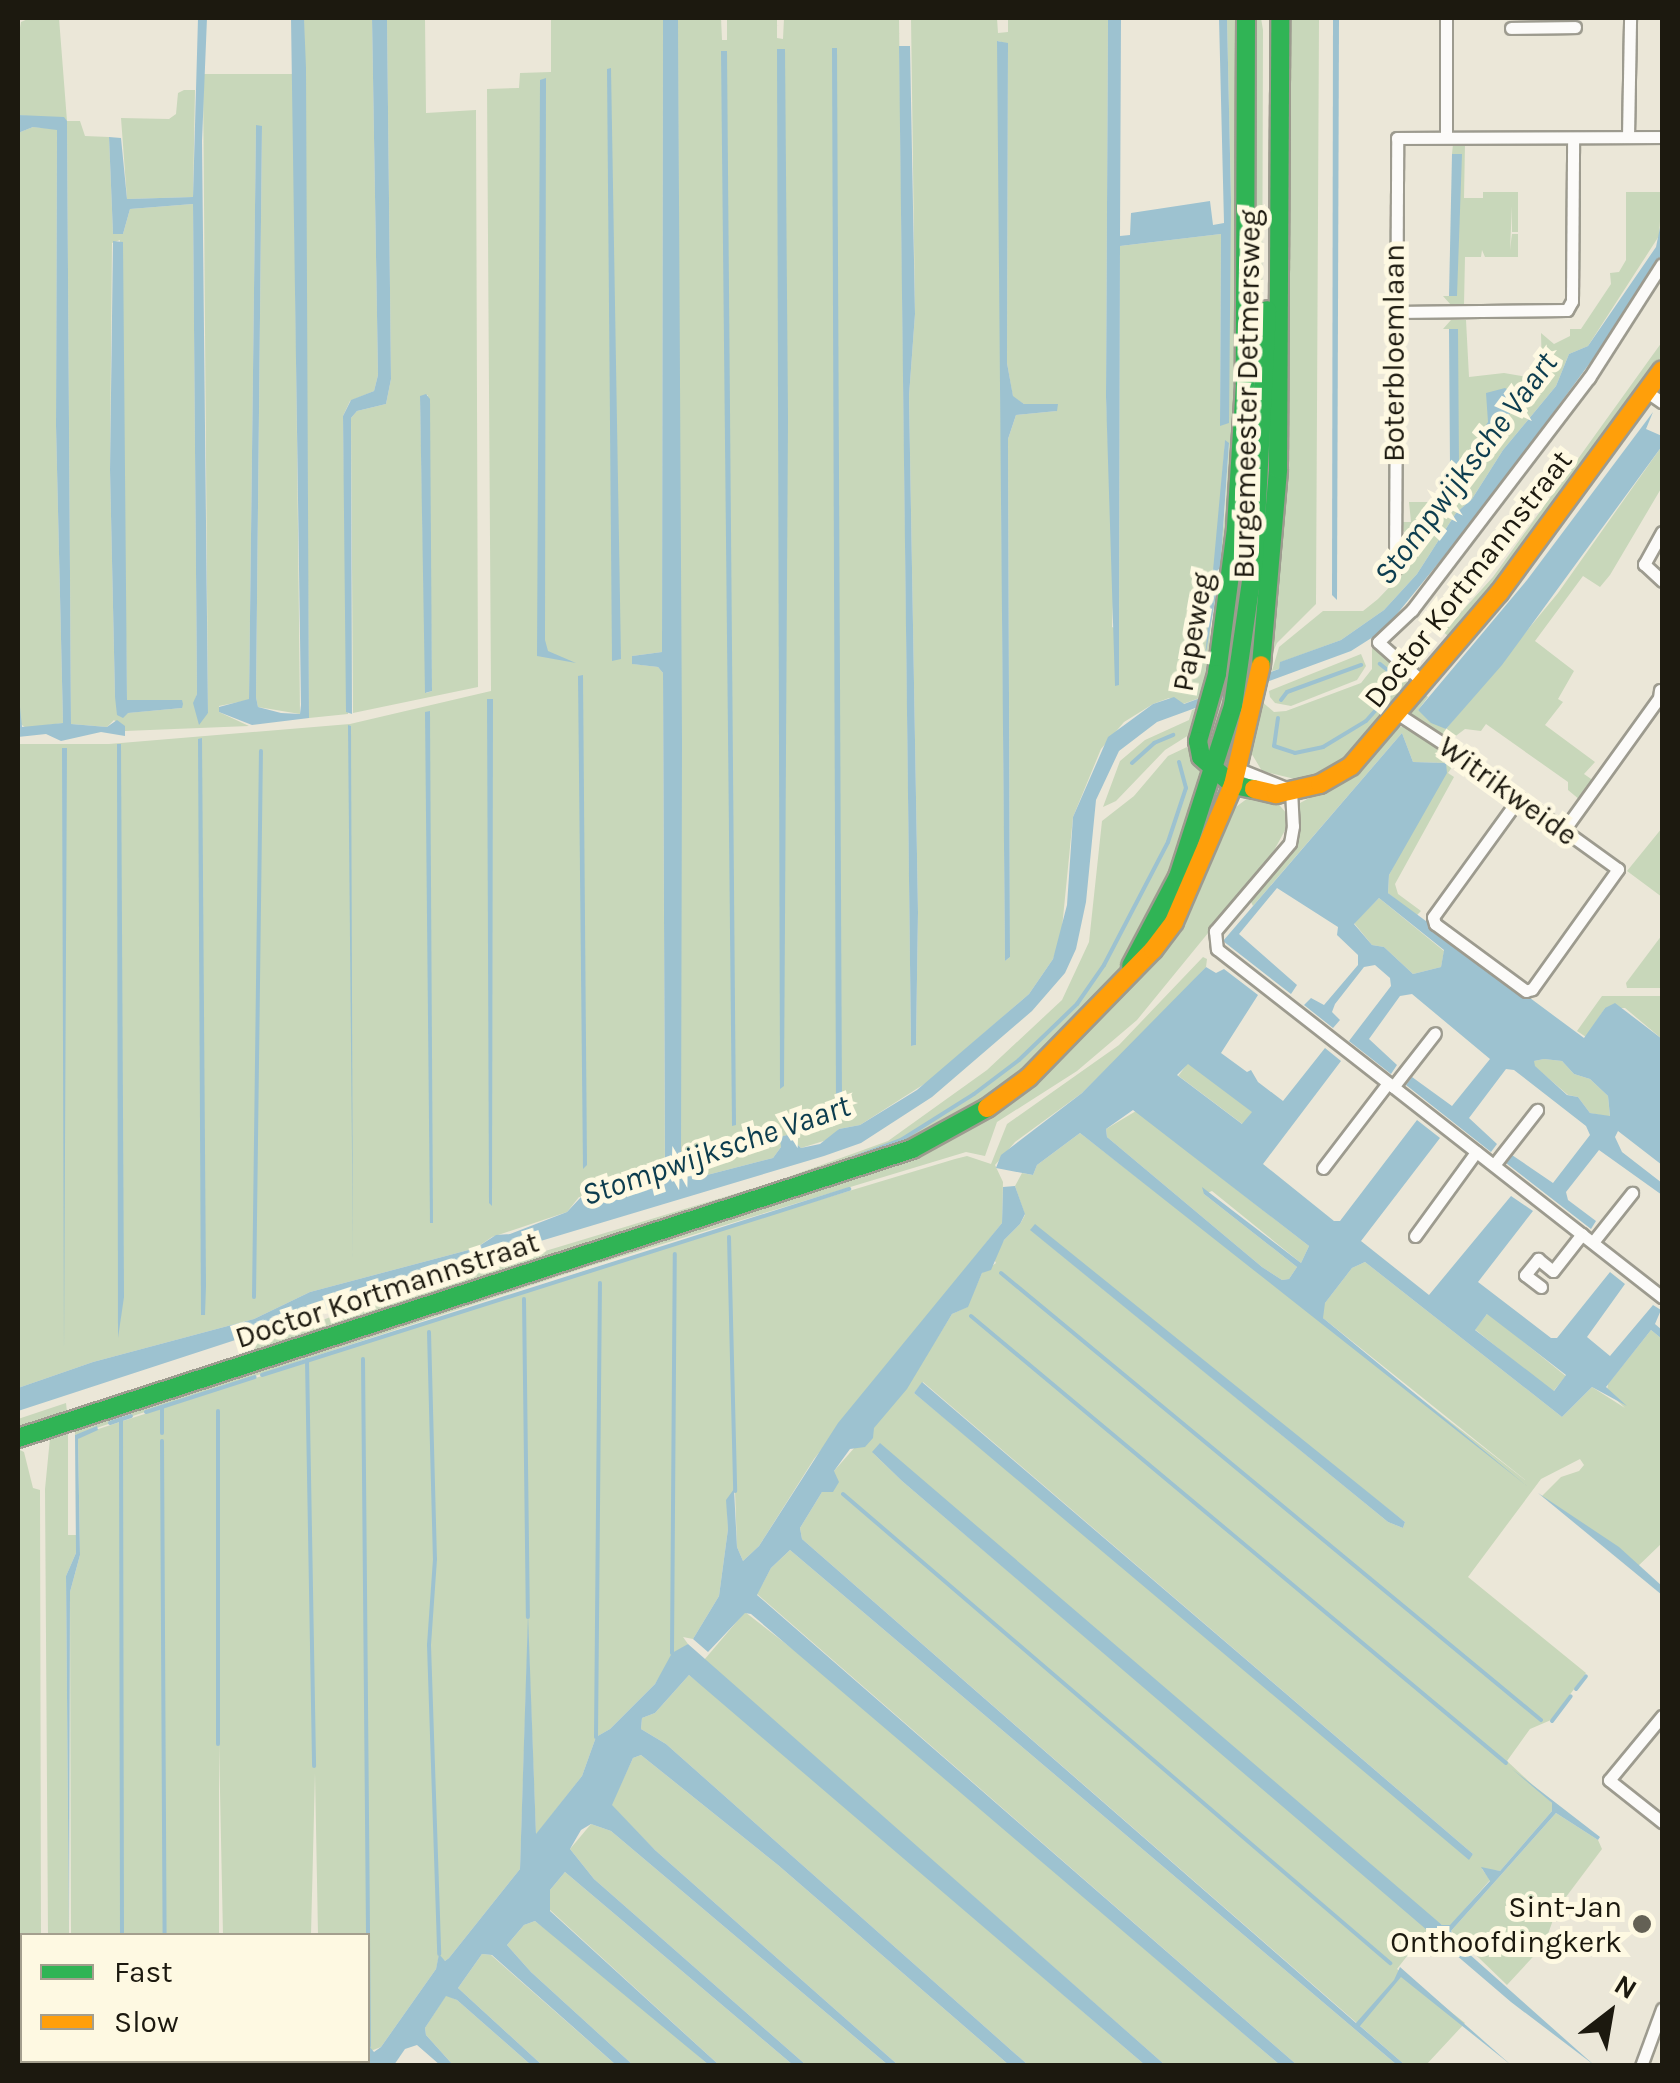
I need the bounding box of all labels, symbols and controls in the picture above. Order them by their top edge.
street label: Burgemeester Detmersweg [1226,209,1268,579]
street label: Boterbloemlaan [1376,244,1412,462]
water label: Stompwijksche Vaart [1366,345,1566,593]
street label: Doctor Kortmannstraat [1356,443,1580,715]
street label: Papeweg [1165,570,1221,694]
street label: Witrikweide [1431,729,1585,853]
water label: Stompwijksche Vaart [577,1087,855,1215]
street label: Doctor Kortmannstraat [231,1224,543,1356]
place label: Sint-Jan Onthoofdingkerk [1390,1889,1622,1960]
marker: Sint-Jan Onthoofdingkerk [1631,1913,1653,1935]
legend [20,1933,370,2063]
text: Fast [114,1954,173,1990]
north arrow [1560,1963,1660,2063]
text: N [1609,1968,1643,2006]
text: Slow [114,2004,179,2040]

